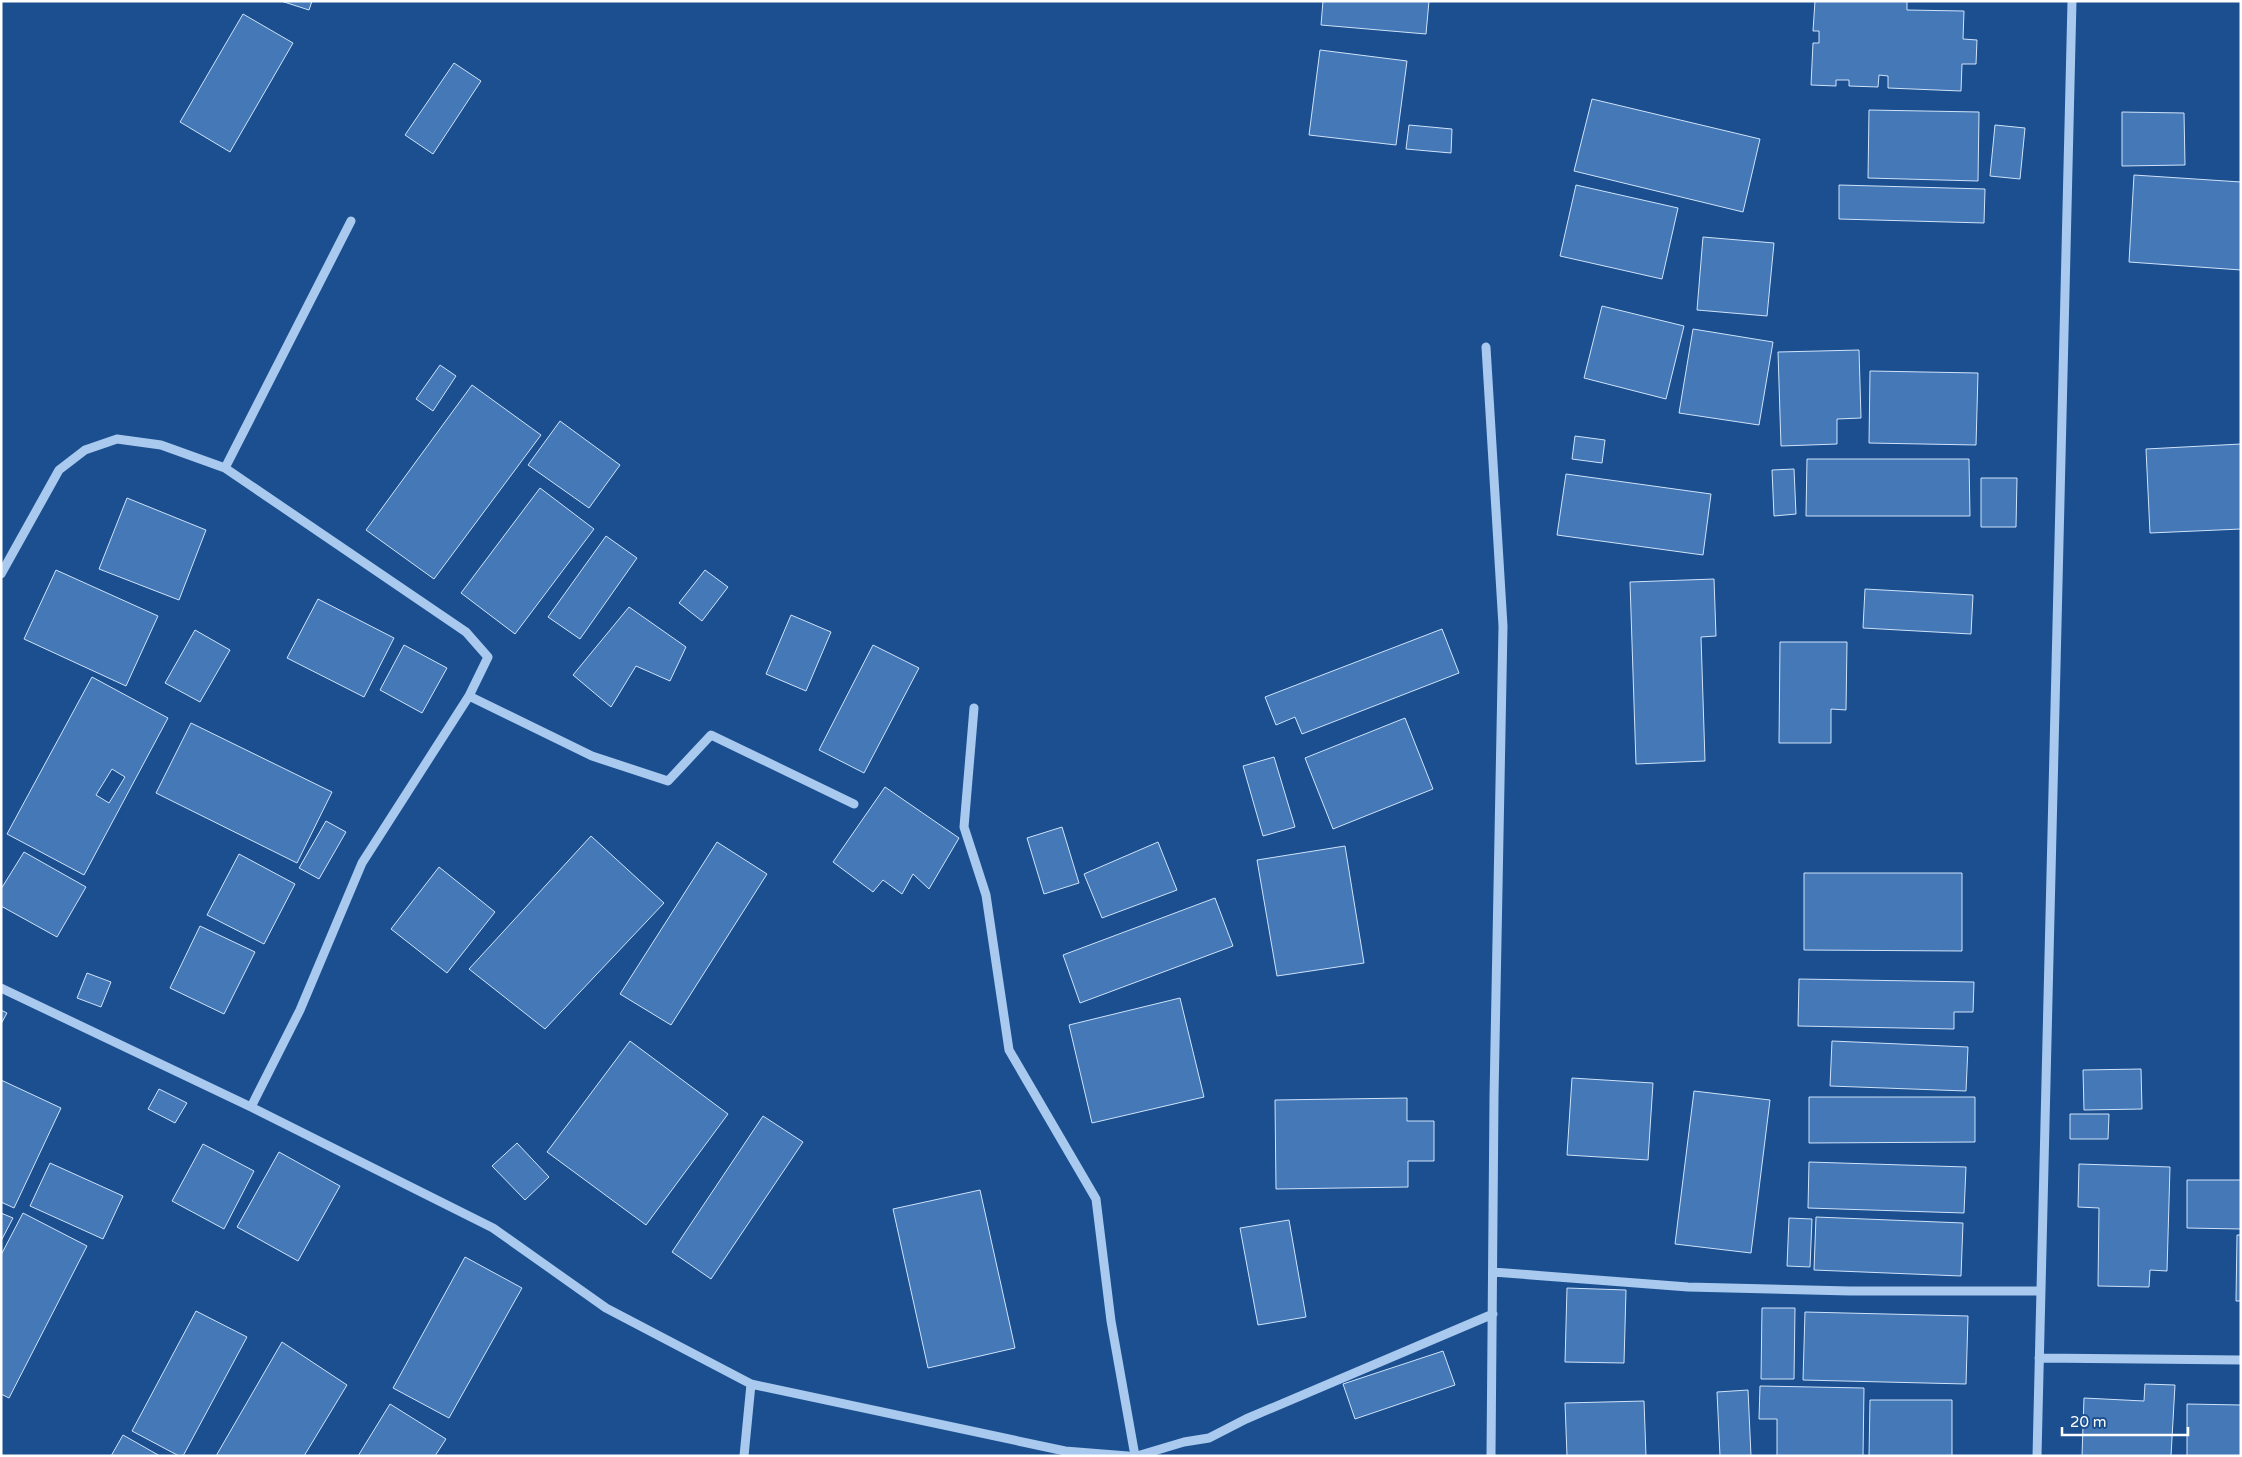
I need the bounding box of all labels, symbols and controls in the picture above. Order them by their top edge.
scale bar [2062,1404,2188,1436]
text: 20 m [2070,1413,2107,1431]

